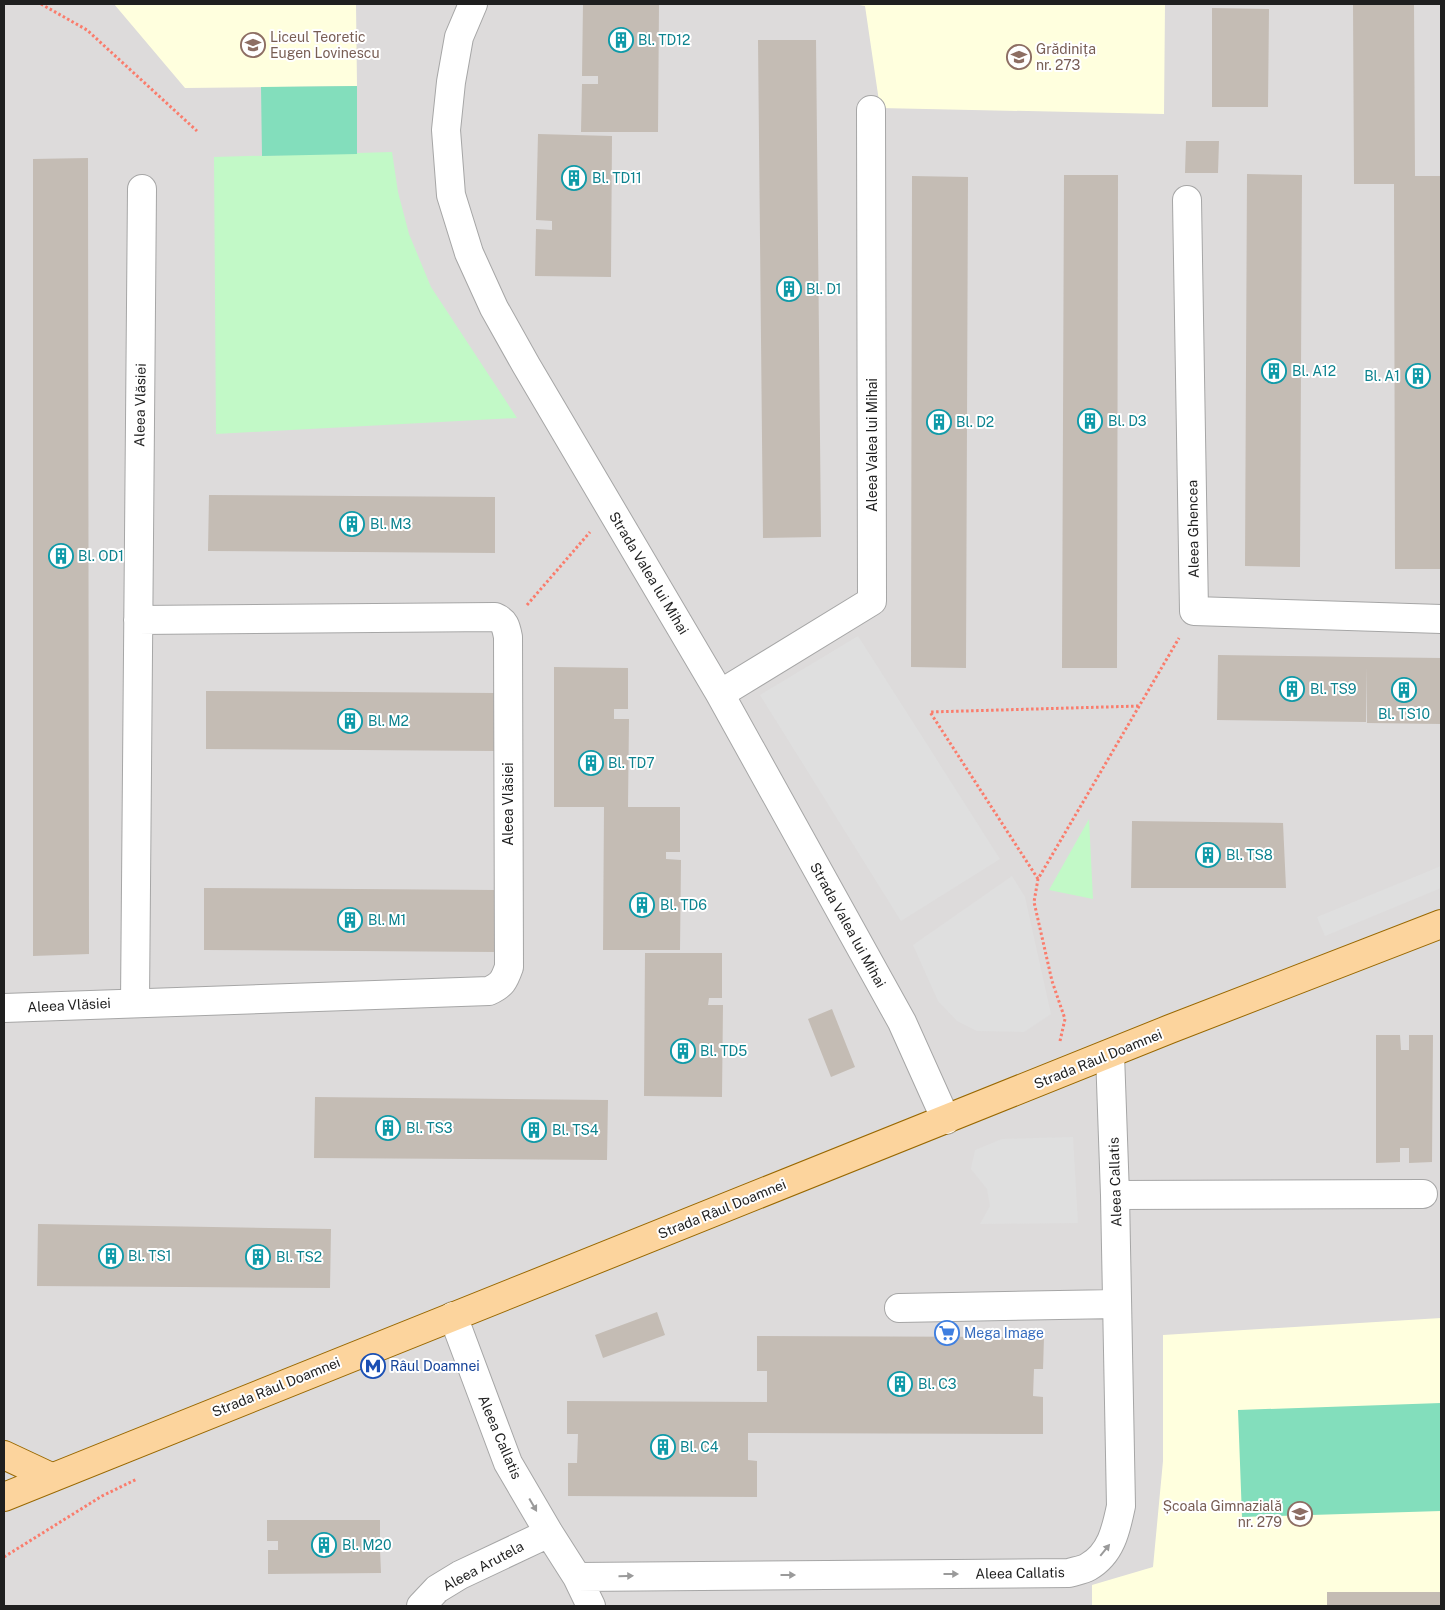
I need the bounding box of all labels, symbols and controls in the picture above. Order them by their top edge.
building icon: Bl. TD12 [608,27,634,53]
place label: Liceul Teoretic Eugen Lovinescu [270,29,380,61]
school or university icon: Liceul Teoretic Eugen Lovinescu [240,32,266,58]
place label: Bl. TD12 [638,32,690,48]
place label: Grădinița nr. 273 [1036,41,1096,73]
school or university icon: Grădinița nr. 273 [1006,44,1032,70]
building icon: Bl. TD11 [561,165,587,191]
place label: Bl. TD11 [592,170,642,186]
building icon: Bl. D1 [776,276,802,302]
place label: Bl. D1 [806,281,842,297]
building icon: Bl. A12 [1261,358,1287,384]
street label: Aleea Vlăsiei [131,363,149,447]
place label: Bl. A12 [1292,363,1336,379]
building icon: Bl. A1 [1405,363,1431,389]
place label: Bl. A1 [1364,368,1400,384]
street label: Aleea Valea lui Mihai [864,378,880,512]
building icon: Bl. D3 [1077,408,1103,434]
building icon: Bl. D2 [926,409,952,435]
place label: Bl. D3 [1108,413,1147,429]
place label: Bl. D2 [956,414,994,430]
street label: Aleea Ghencea [1184,480,1202,578]
street label: Strada Valea lui Mihai [606,509,692,637]
building icon: Bl. M3 [339,511,365,537]
place label: Bl. M3 [370,516,412,532]
building icon: Bl. OD1 [48,543,74,569]
place label: Bl. OD1 [78,548,124,564]
building icon: Bl. TS9 [1279,676,1305,702]
building icon: Bl. TS10 [1391,677,1417,703]
place label: Bl. TS9 [1310,681,1357,697]
place label: Bl. TS10 [1378,706,1430,722]
building icon: Bl. M2 [337,708,363,734]
place label: Bl. M2 [368,713,409,729]
building icon: Bl. TD7 [578,750,604,776]
place label: Bl. TD7 [608,755,655,771]
street label: Aleea Vlăsiei [500,762,516,846]
building icon: Bl. TS8 [1195,842,1221,868]
place label: Bl. TS8 [1226,847,1273,863]
street label: Strada Valea lui Mihai [807,860,889,990]
building icon: Bl. TD6 [629,892,655,918]
place label: Bl. TD6 [660,897,707,913]
building icon: Bl. M1 [337,907,363,933]
place label: Bl. M1 [368,912,406,928]
street label: Aleea Vlăsiei [27,995,111,1015]
street label: Strada Râul Doamnei [1032,1026,1164,1092]
building icon: Bl. TD5 [670,1038,696,1064]
place label: Bl. TD5 [700,1043,747,1059]
building icon: Bl. TS3 [375,1115,401,1141]
building icon: Bl. TS4 [521,1117,547,1143]
place label: Bl. TS3 [406,1120,453,1136]
place label: Bl. TS4 [552,1122,599,1138]
street label: Aleea Callatis [1105,1137,1125,1227]
street label: Strada Râul Doamnei [656,1176,788,1242]
building icon: Bl. TS1 [98,1243,124,1269]
building icon: Bl. TS2 [245,1244,271,1270]
place label: Bl. TS1 [128,1248,172,1264]
place label: Bl. TS2 [276,1249,322,1265]
supermarket icon: Mega Image [934,1320,960,1346]
place label: Mega Image [964,1325,1044,1341]
metro station icon: Râul Doamnei [360,1353,386,1379]
street label: Strada Râul Doamnei [210,1354,342,1420]
place label: Râul Doamnei [390,1358,480,1374]
building icon: Bl. C3 [887,1371,913,1397]
place label: Bl. C3 [918,1376,957,1392]
street label: Aleea Callatis [475,1393,525,1481]
building icon: Bl. C4 [650,1434,676,1460]
place label: Bl. C4 [680,1439,719,1455]
place label: Școala Gimnazială nr. 279 [1163,1498,1282,1530]
one-way arrow [528,1499,537,1512]
school or university icon: Școala Gimnazială nr. 279 [1287,1501,1313,1527]
building icon: Bl. M20 [311,1532,337,1558]
place label: Bl. M20 [342,1537,391,1553]
street label: Aleea Arutela [440,1538,526,1594]
one-way arrow [1100,1543,1110,1557]
street label: Aleea Callatis [975,1564,1065,1582]
one-way arrow [943,1570,959,1578]
one-way arrow [780,1571,796,1579]
one-way arrow [618,1572,634,1580]

